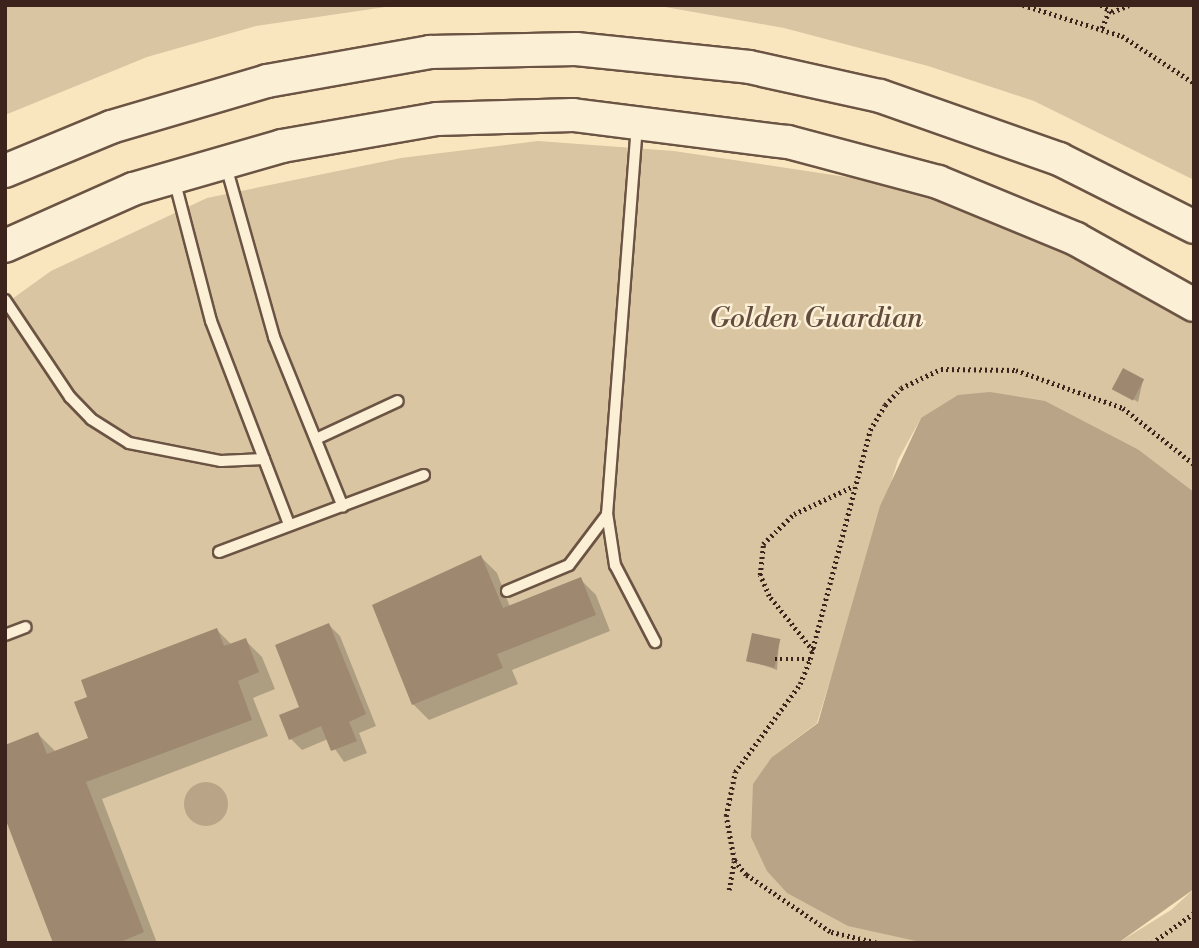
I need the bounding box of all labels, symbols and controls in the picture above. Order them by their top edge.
park label: Golden Guardian [709,302,923,336]

